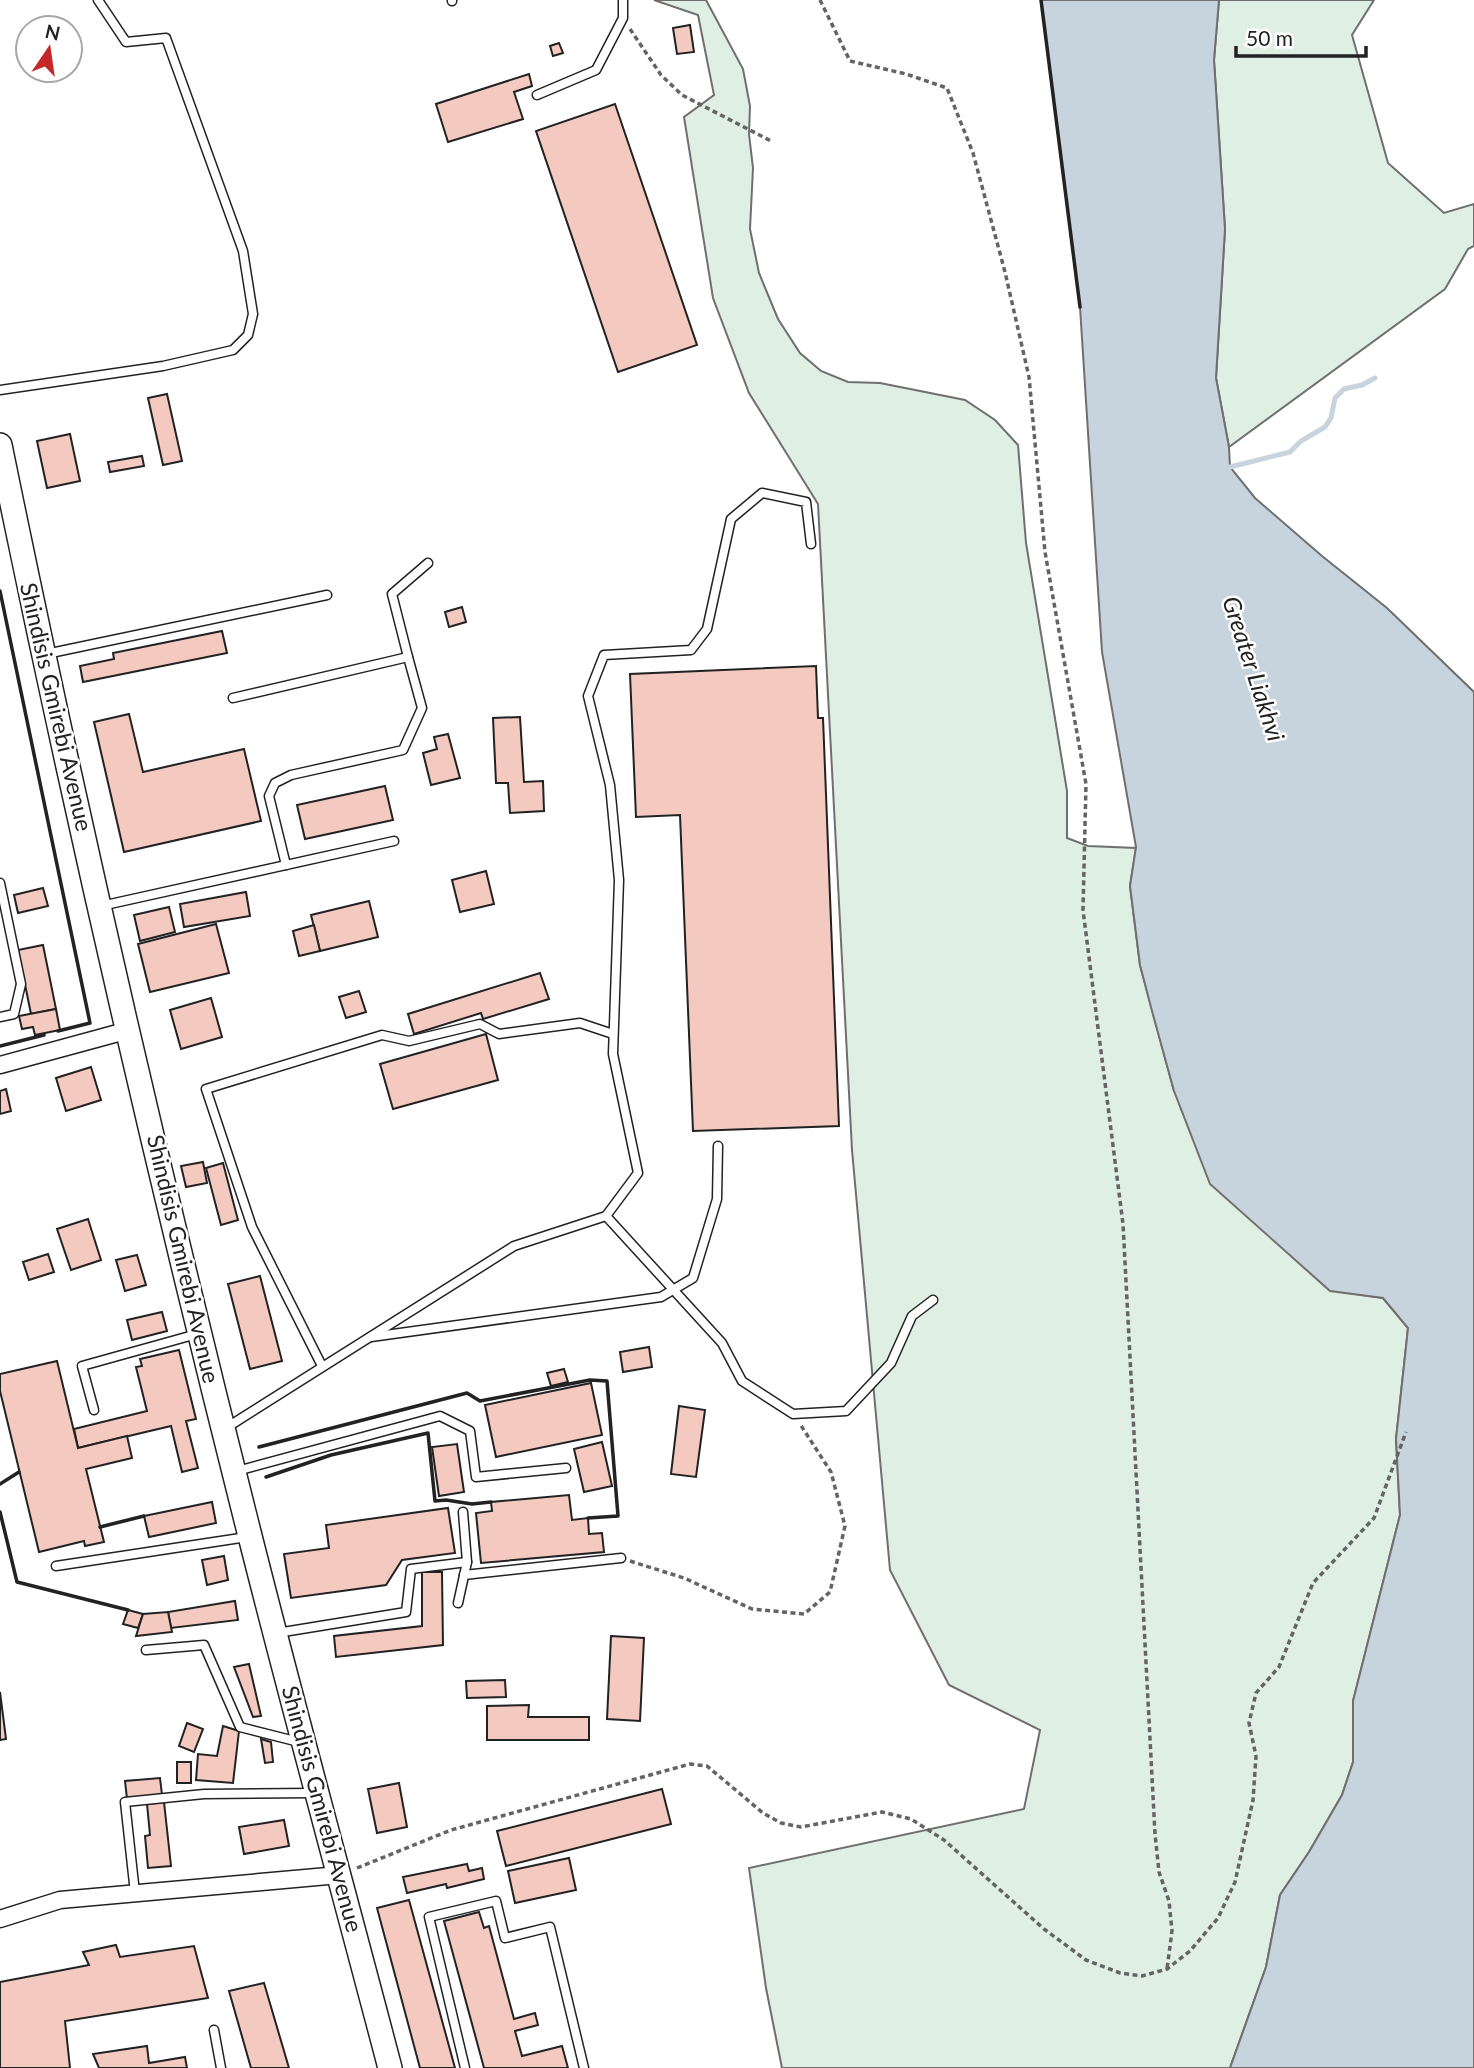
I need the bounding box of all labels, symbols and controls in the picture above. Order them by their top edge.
north arrow [14,14,84,84]
scale bar [1236,14,1366,58]
text: N [43,19,63,45]
text: 50 m [1246,25,1293,50]
street label: Shindisis Gmirebi Avenue [15,580,99,834]
water label: Greater Liakhvi [1217,592,1292,745]
street label: Shindisis Gmirebi Avenue [142,1132,226,1386]
street label: Shindisis Gmirebi Avenue [277,1682,369,1935]

